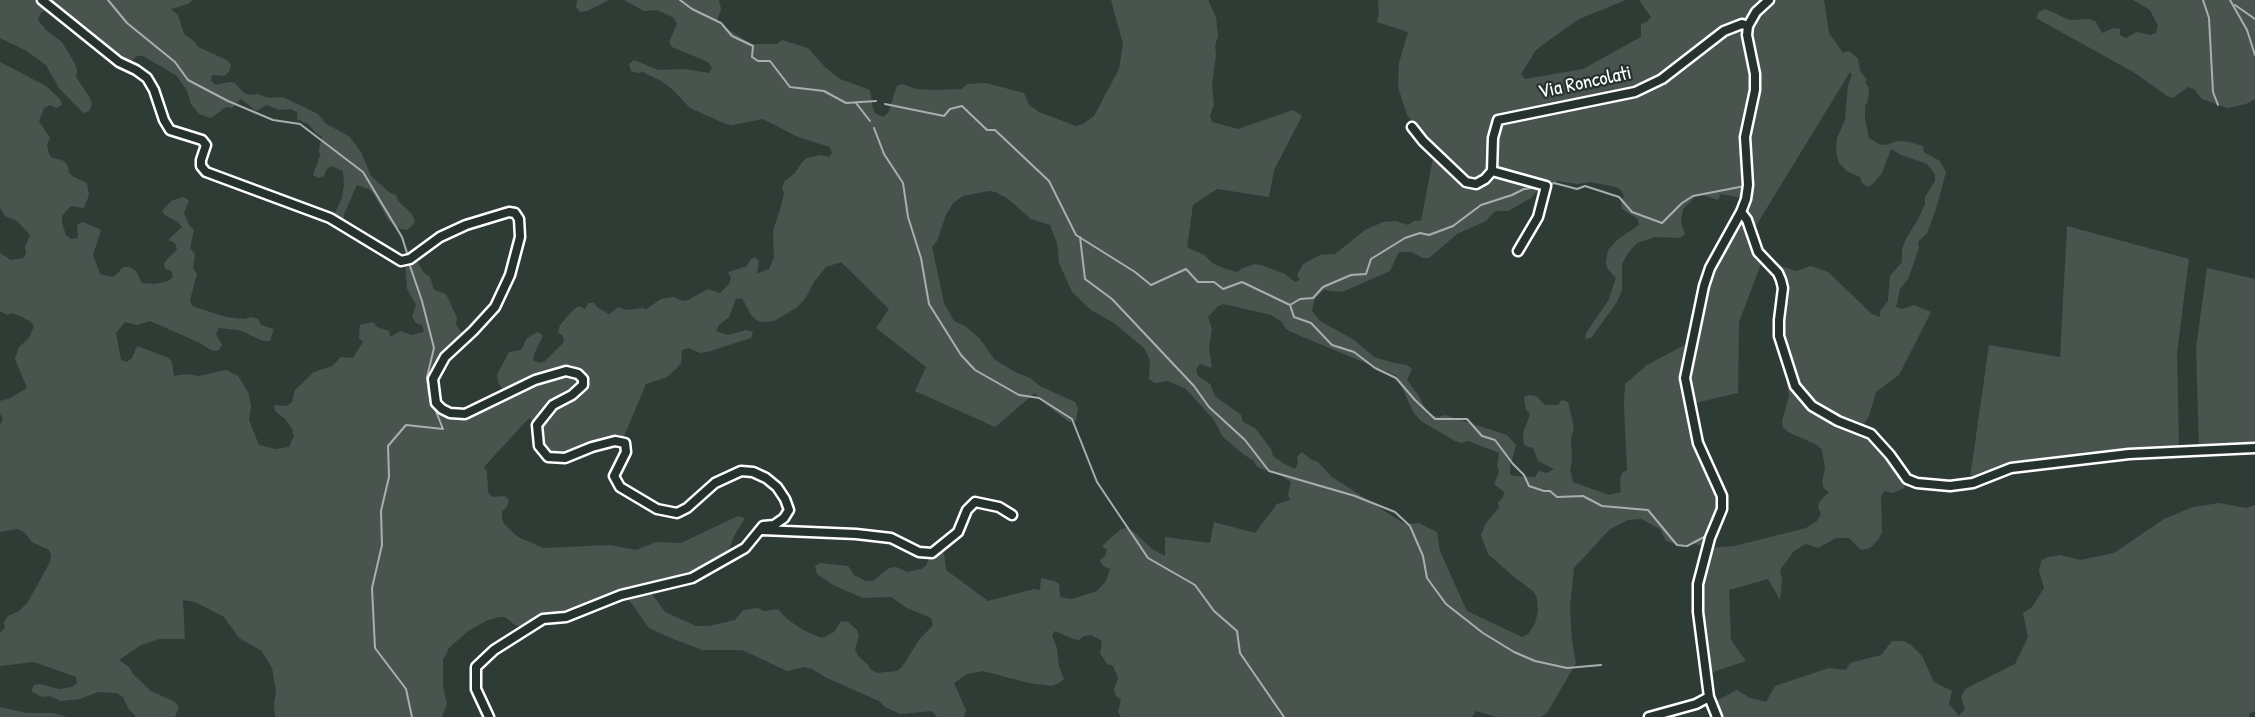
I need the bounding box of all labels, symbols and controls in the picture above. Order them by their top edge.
street label: Via Roncolati [1536,61,1634,105]

